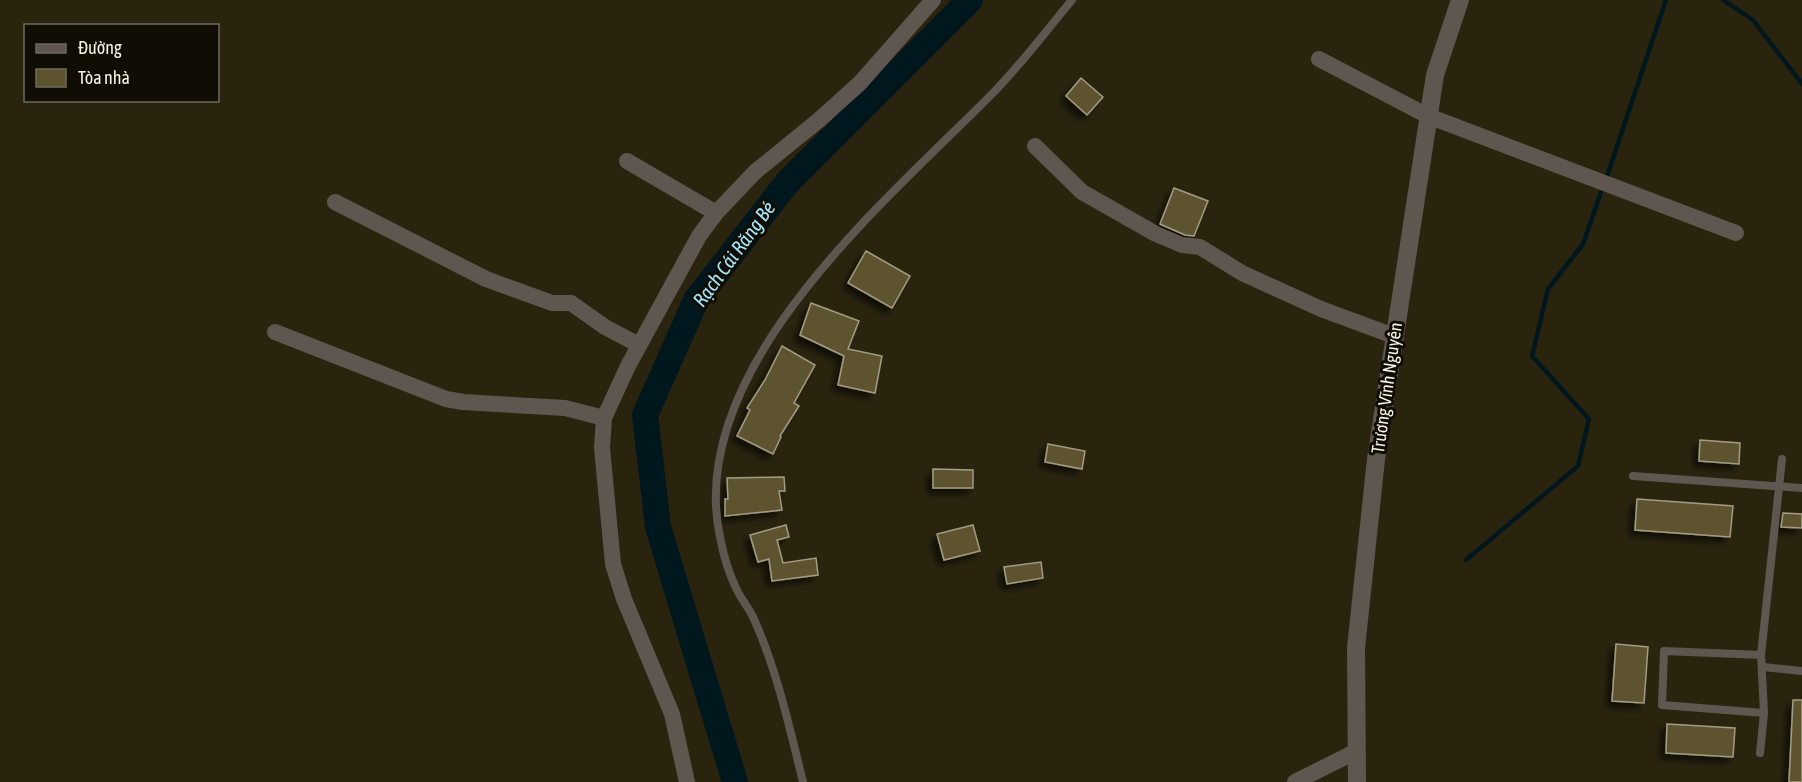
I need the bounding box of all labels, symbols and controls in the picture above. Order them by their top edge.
legend [24,24,219,102]
text: Đường [78,37,122,58]
text: Tòa nhà [78,67,130,88]
water label: Rạch Cái Răng Bé [688,197,779,311]
street label: Trương Vĩnh Nguyên [1367,321,1406,455]

